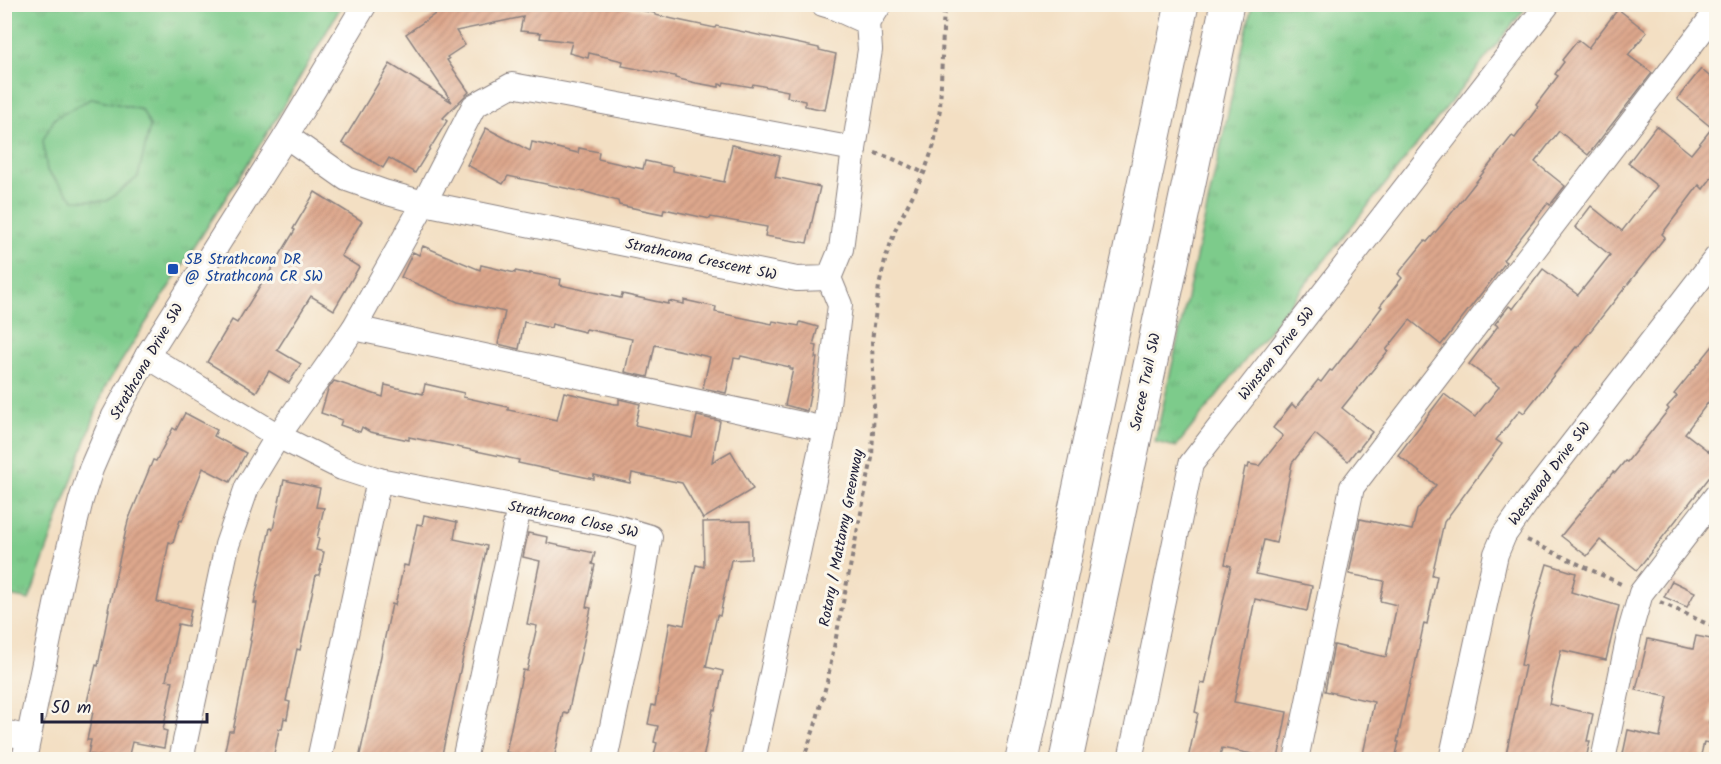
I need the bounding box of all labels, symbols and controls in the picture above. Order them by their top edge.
street label: Strathcona Crescent SW [623,232,779,288]
place label: SB Strathcona DR @ Strathcona CR SW [185,248,323,289]
marker: SB Strathcona DR @ Strathcona CR SW [166,262,180,276]
street label: Strathcona Drive SW [104,299,190,425]
street label: Winston Drive SW [1233,302,1321,406]
street label: Sarcee Trail SW [1124,331,1168,433]
street label: Westwood Drive SW [1503,417,1597,531]
street label: Rotary / Mattamy Greenway [813,446,871,629]
street label: Strathcona Close SW [506,494,641,546]
scale bar [42,686,207,724]
text: 50 m [51,694,91,723]

